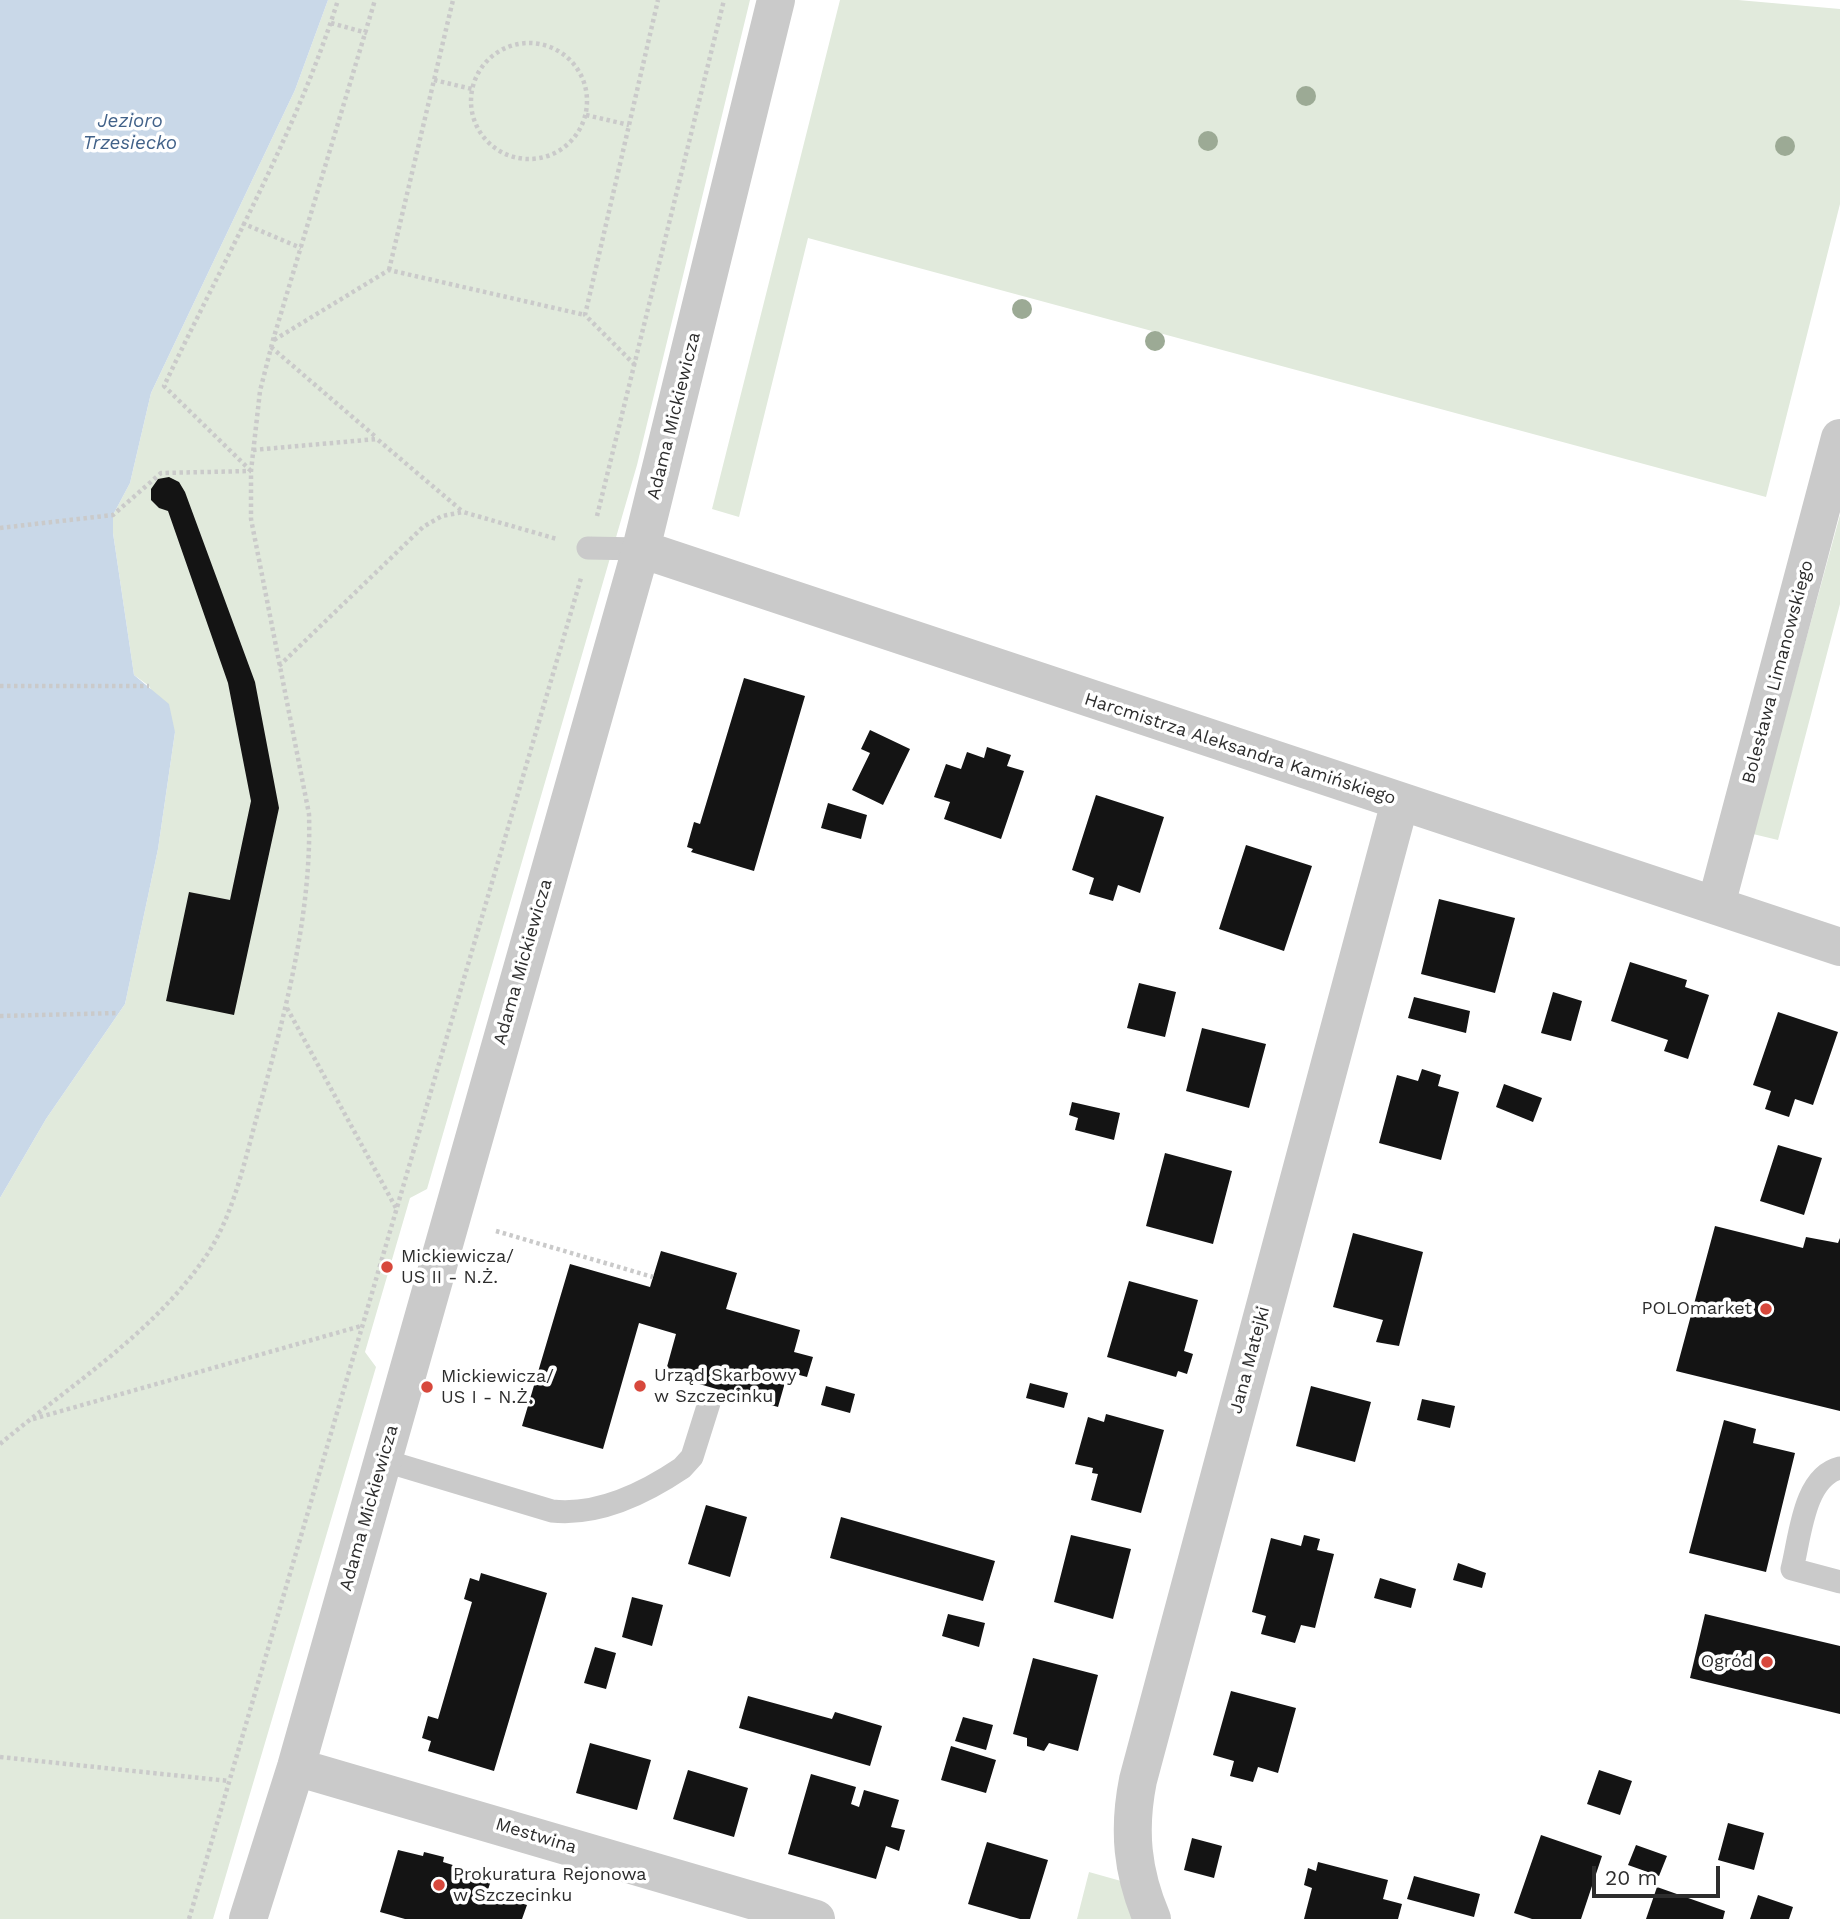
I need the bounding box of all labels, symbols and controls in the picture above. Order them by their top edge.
water label: Jezioro Trzesiecko [83,110,177,154]
street label: Adama Mickiewicza [643,330,705,502]
street label: Bolesława Limanowskiego [1738,558,1818,786]
street label: Harcmistrza Aleksandra Kamińskiego [1082,688,1398,810]
street label: Adama Mickiewicza [489,876,557,1048]
place label: Mickiewicza/ US II - N.Ż. [401,1246,514,1288]
marker: Mickiewicza/ US II - N.Ż. [379,1259,395,1275]
place label: POLOmarket [1642,1298,1752,1320]
marker: POLOmarket [1758,1301,1774,1317]
street label: Jana Matejki [1225,1304,1275,1416]
place label: Urząd Skarbowy w Szczecinku [654,1365,796,1408]
place label: Mickiewicza/ US I - N.Ż. [441,1366,554,1408]
marker: Urząd Skarbowy w Szczecinku [632,1378,648,1394]
marker: Mickiewicza/ US I - N.Ż. [419,1379,435,1395]
street label: Adama Mickiewicza [335,1422,403,1594]
place label: Ogród [1701,1651,1753,1673]
marker: Ogród [1759,1654,1775,1670]
street label: Mestwina [493,1813,579,1859]
scale bar [1595,1853,1723,1897]
place label: Prokuratura Rejonowa w Szczecinku [453,1864,646,1906]
text: 20 m [1605,1865,1657,1890]
marker: Prokuratura Rejonowa w Szczecinku [431,1877,447,1893]

